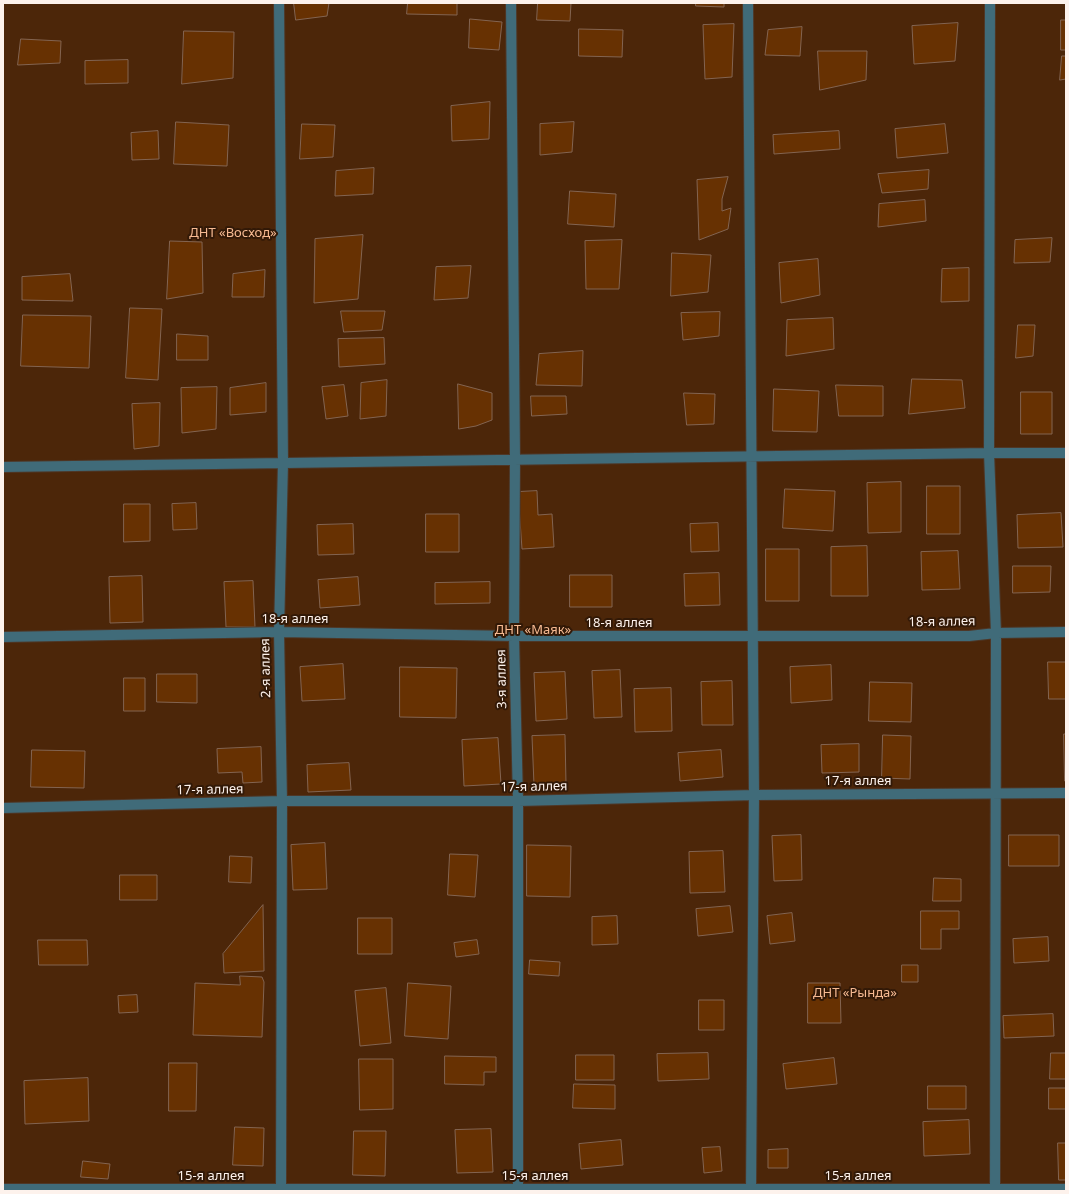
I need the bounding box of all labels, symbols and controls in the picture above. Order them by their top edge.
park label: ДНТ «Восход» [189,225,277,241]
street label: 18-я аллея [262,611,328,627]
street label: 18-я аллея [908,614,976,630]
street label: 18-я аллея [586,615,652,631]
park label: ДНТ «Маяк» [495,622,571,638]
street label: 2-я аллея [258,638,274,698]
street label: 3-я аллея [494,649,510,709]
street label: 17-я аллея [825,773,891,789]
street label: 17-я аллея [500,779,568,795]
street label: 17-я аллея [176,782,244,798]
park label: ДНТ «Рында» [813,985,897,1001]
street label: 15-я аллея [178,1168,244,1184]
street label: 15-я аллея [502,1168,568,1184]
street label: 15-я аллея [825,1168,891,1184]

